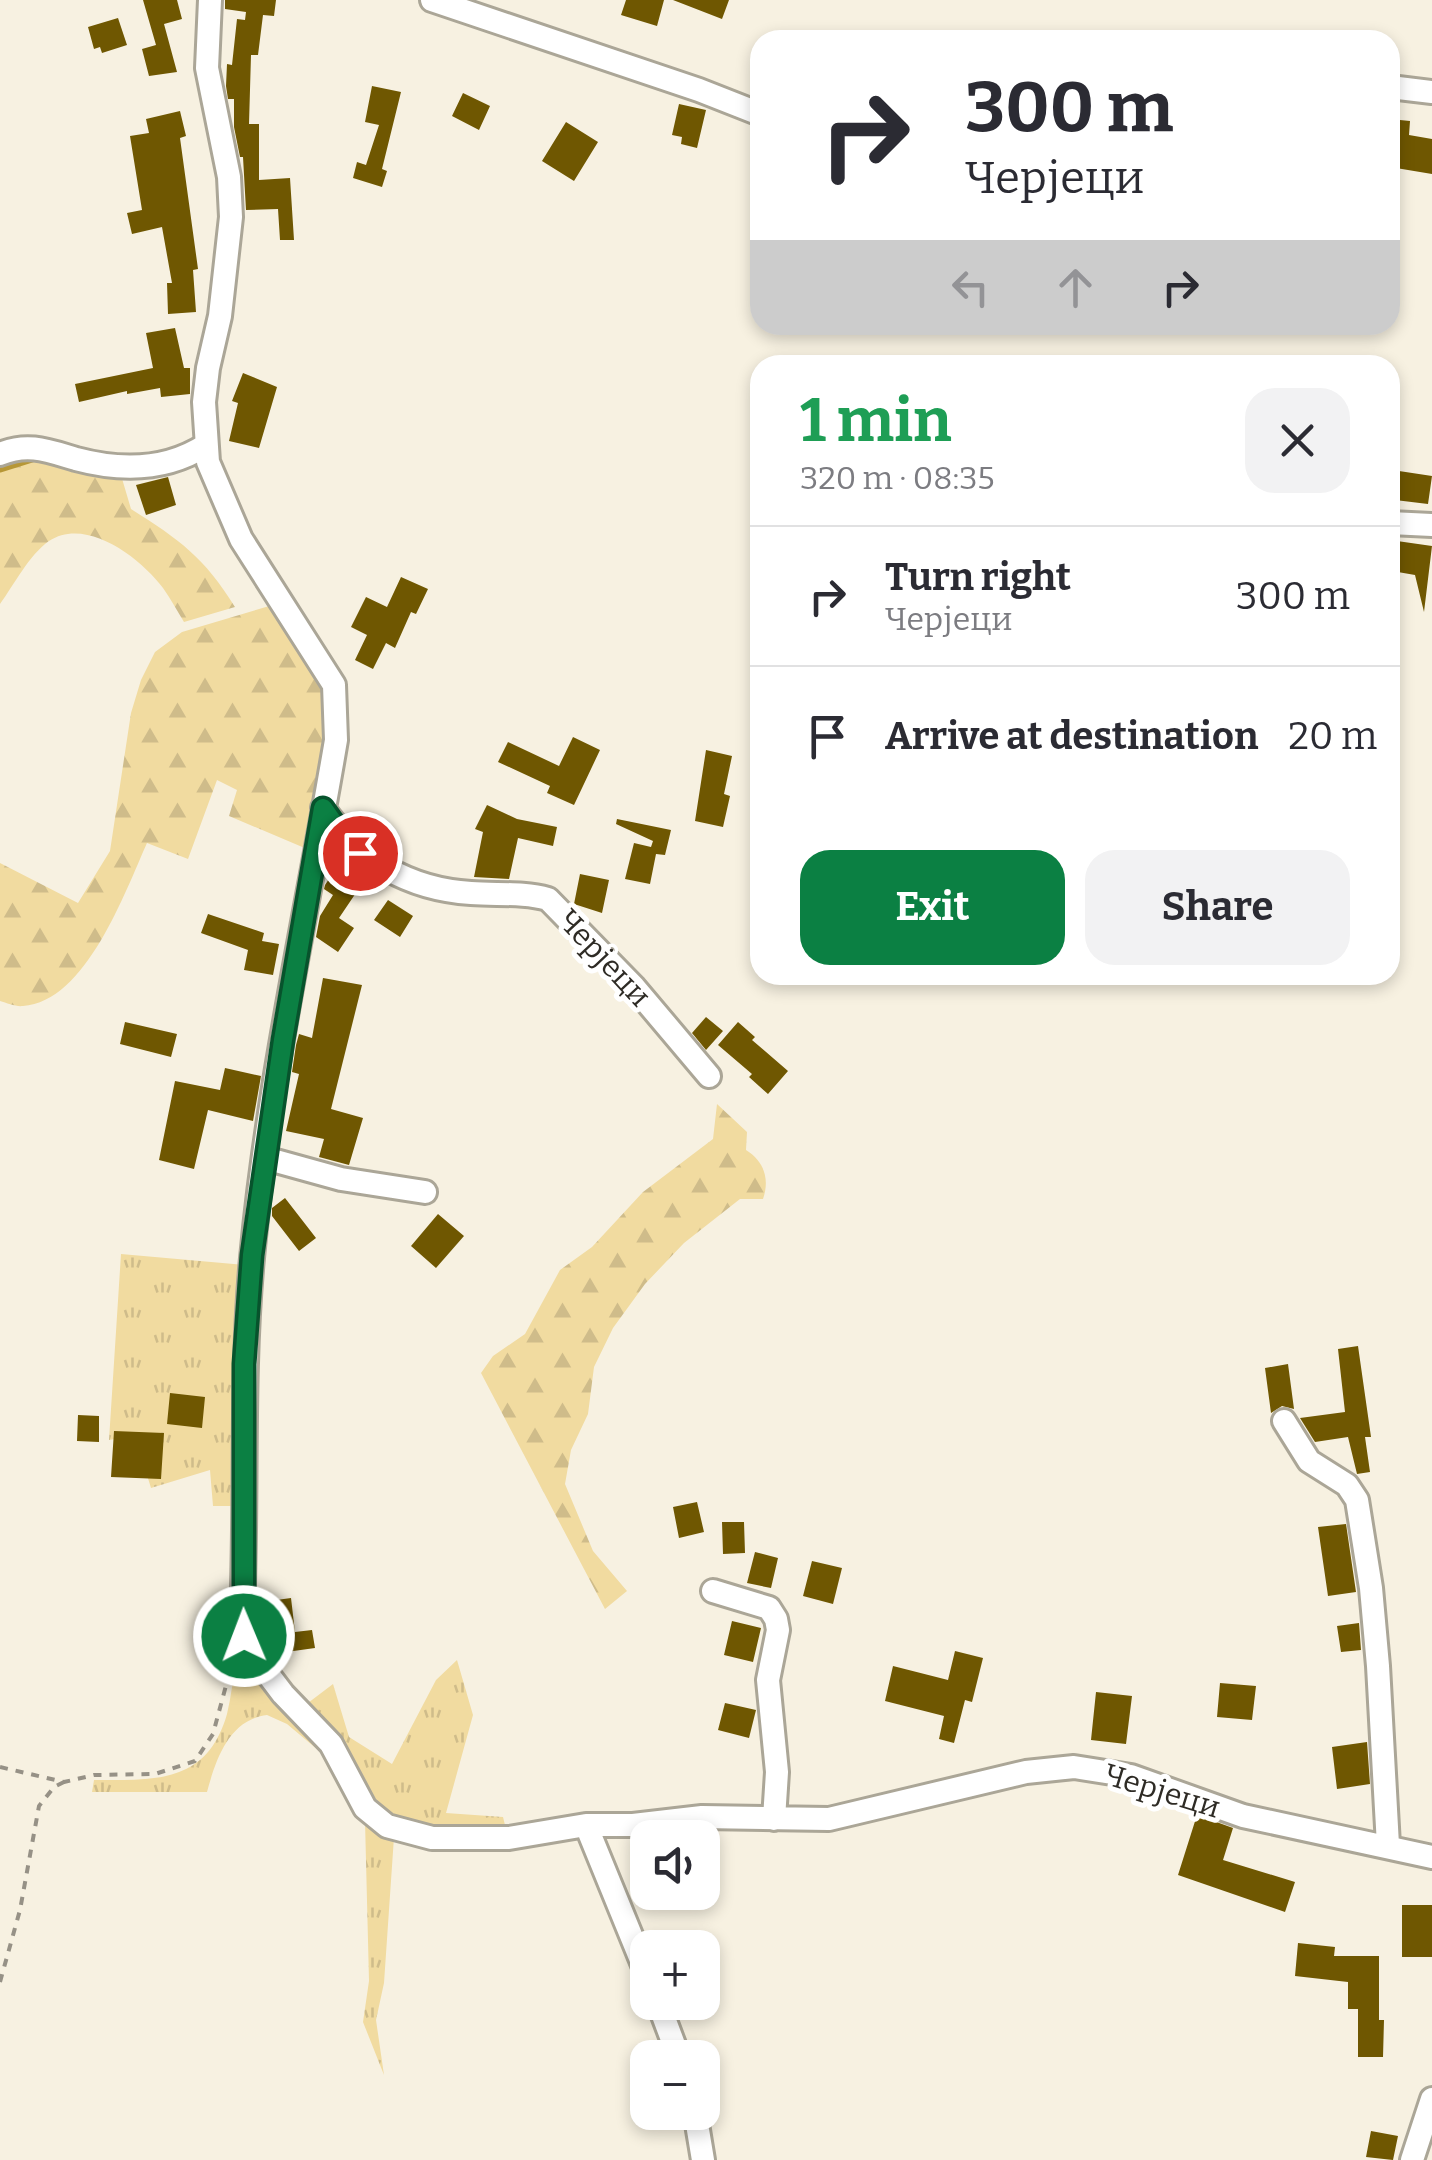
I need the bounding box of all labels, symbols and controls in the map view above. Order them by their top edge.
text: 300 m [965,66,1174,150]
icon: right [800,70,930,200]
text: Черјеци [965,151,1144,205]
icon: left [943,260,998,315]
icon: ahead [1048,260,1103,315]
icon: right [1153,260,1208,315]
text: 1 min [800,385,952,457]
button: close [1245,388,1350,493]
text: 320 m · 08:35 [800,459,994,497]
text: Turn right [885,554,1071,600]
icon: right [800,569,855,624]
text: 300 m [1236,573,1350,619]
text: Черјеци [885,600,1012,638]
icon: arrive [800,709,855,764]
text: Arrive at destination [885,713,1258,759]
text: 20 m [1288,713,1377,759]
pin [318,811,403,896]
icon: arrive [333,826,388,881]
button: Exit [800,850,1065,965]
button: Share [1085,850,1350,965]
street label: Черјеци [550,902,658,1014]
position arrow [192,1584,296,1688]
street label: Черјеци [1100,1756,1224,1826]
map controls [630,1820,720,2130]
button: sound [630,1820,720,1910]
button: + [630,1930,720,2020]
button: − [630,2040,720,2130]

